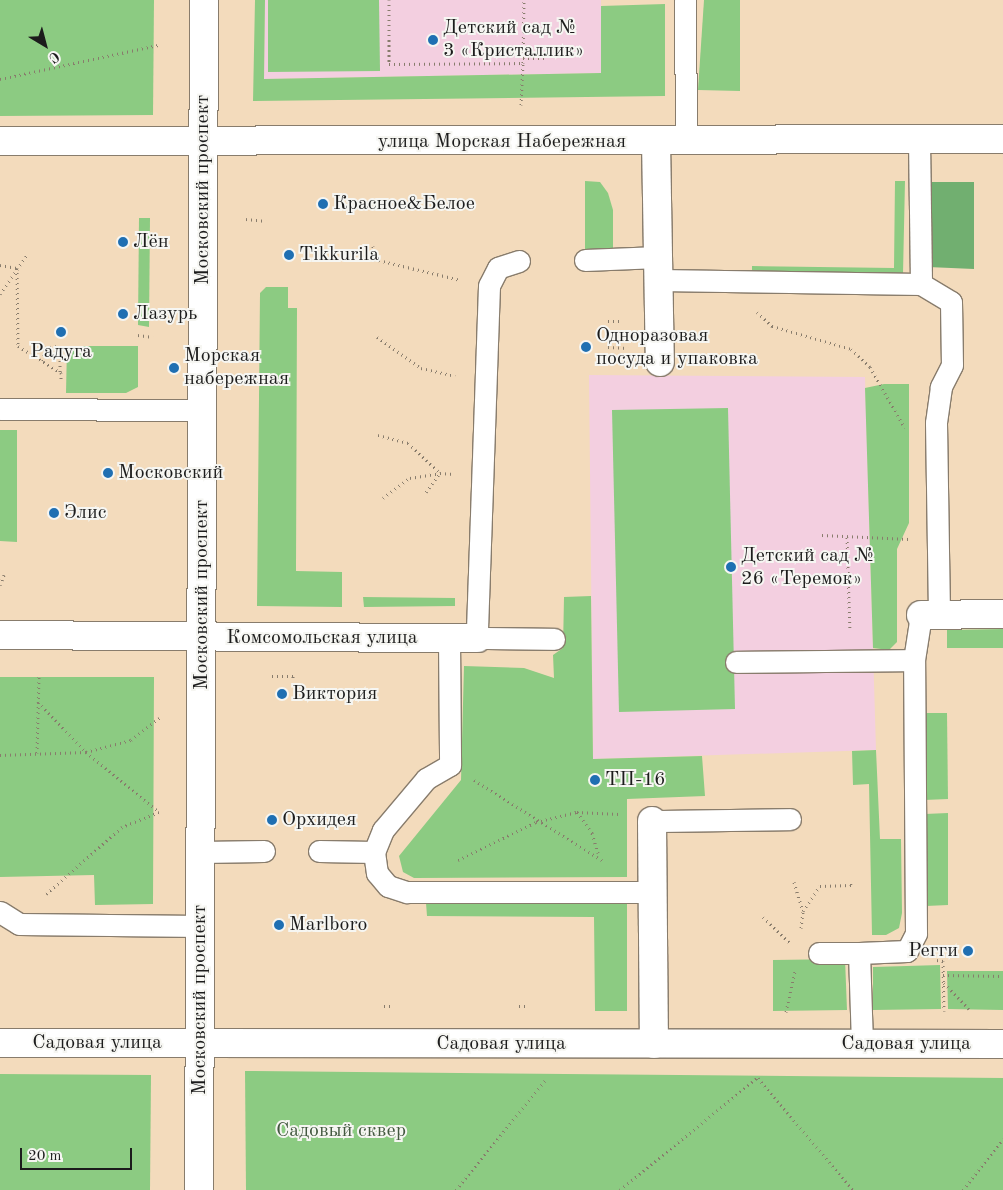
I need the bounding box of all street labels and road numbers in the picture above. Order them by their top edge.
street label: Московский проспект [191,95,215,285]
street label: улица Морская Набережная [378,130,626,154]
street label: Московский проспект [190,500,214,690]
street label: Комсомольская улица [226,626,418,650]
street label: Московский проспект [188,905,212,1095]
street label: Садовая улица [32,1031,162,1055]
street label: Садовая улица [436,1032,566,1056]
street label: Садовая улица [841,1032,971,1056]

